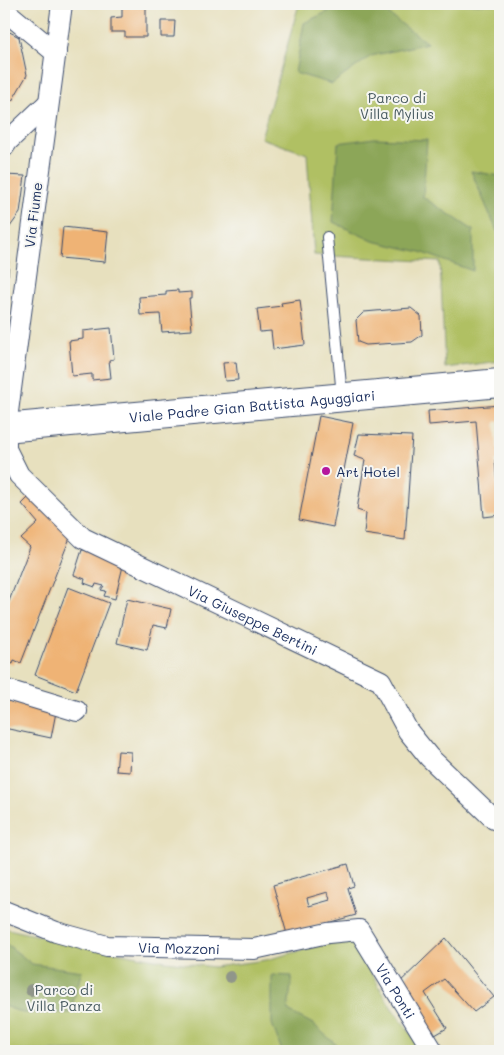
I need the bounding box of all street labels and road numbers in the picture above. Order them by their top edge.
street label: Via Fiume [20,181,46,249]
street label: Viale Padre Gian Battista Aguggiari [128,385,376,426]
street label: Via Giuseppe Bertini [185,580,321,659]
street label: Via Mozzoni [138,937,220,958]
street label: Via Ponti [372,959,420,1022]

